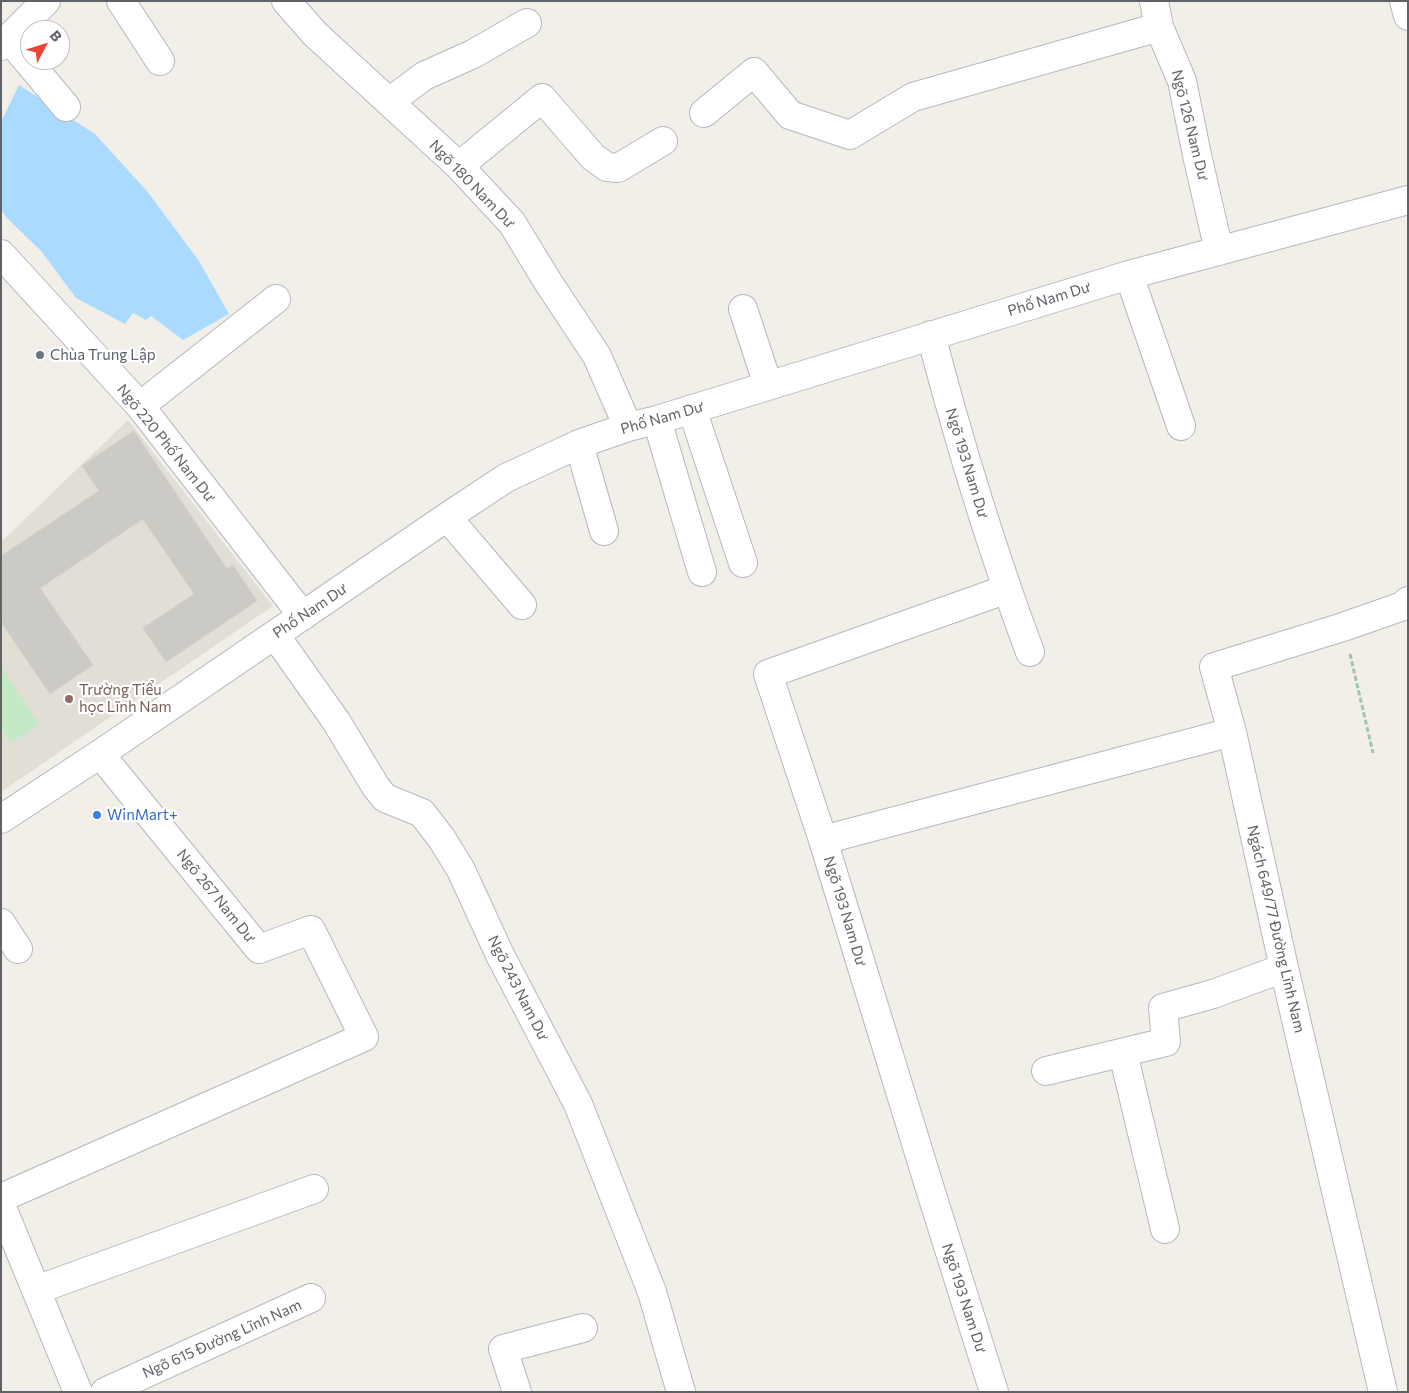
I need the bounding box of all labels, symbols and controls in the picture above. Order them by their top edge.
north arrow [20,20,70,70]
text: B [47,27,66,45]
street label: Ngõ 126 Nam Dư [1168,68,1212,182]
street label: Ngõ 180 Nam Dư [426,136,518,232]
street label: Phố Nam Dư [1005,278,1093,320]
place label: Chùa Trung Lập [50,346,156,364]
marker: Chùa Trung Lập [34,349,46,361]
street label: Ngõ 220 Phố Nam Dư [113,381,219,505]
street label: Phố Nam Dư [618,398,706,438]
street label: Ngõ 193 Nam Dư [942,406,992,520]
street label: Phố Nam Dư [269,580,351,642]
place label: Trường Tiểu học Lĩnh Nam [79,681,172,716]
marker: Trường Tiểu học Lĩnh Nam [63,693,75,705]
place label: WinMart+ [107,806,178,824]
marker: WinMart+ [91,809,103,821]
street label: Ngách 649/77 Đường Lĩnh Nam [1243,823,1309,1035]
street label: Ngõ 267 Nam Dư [173,846,259,946]
street label: Ngõ 193 Nam Dư [820,854,870,968]
street label: Ngõ 243 Nam Dư [484,933,552,1043]
street label: Ngõ 193 Nam Dư [938,1241,990,1355]
street label: Ngõ 615 Đường Lĩnh Nam [140,1296,304,1382]

